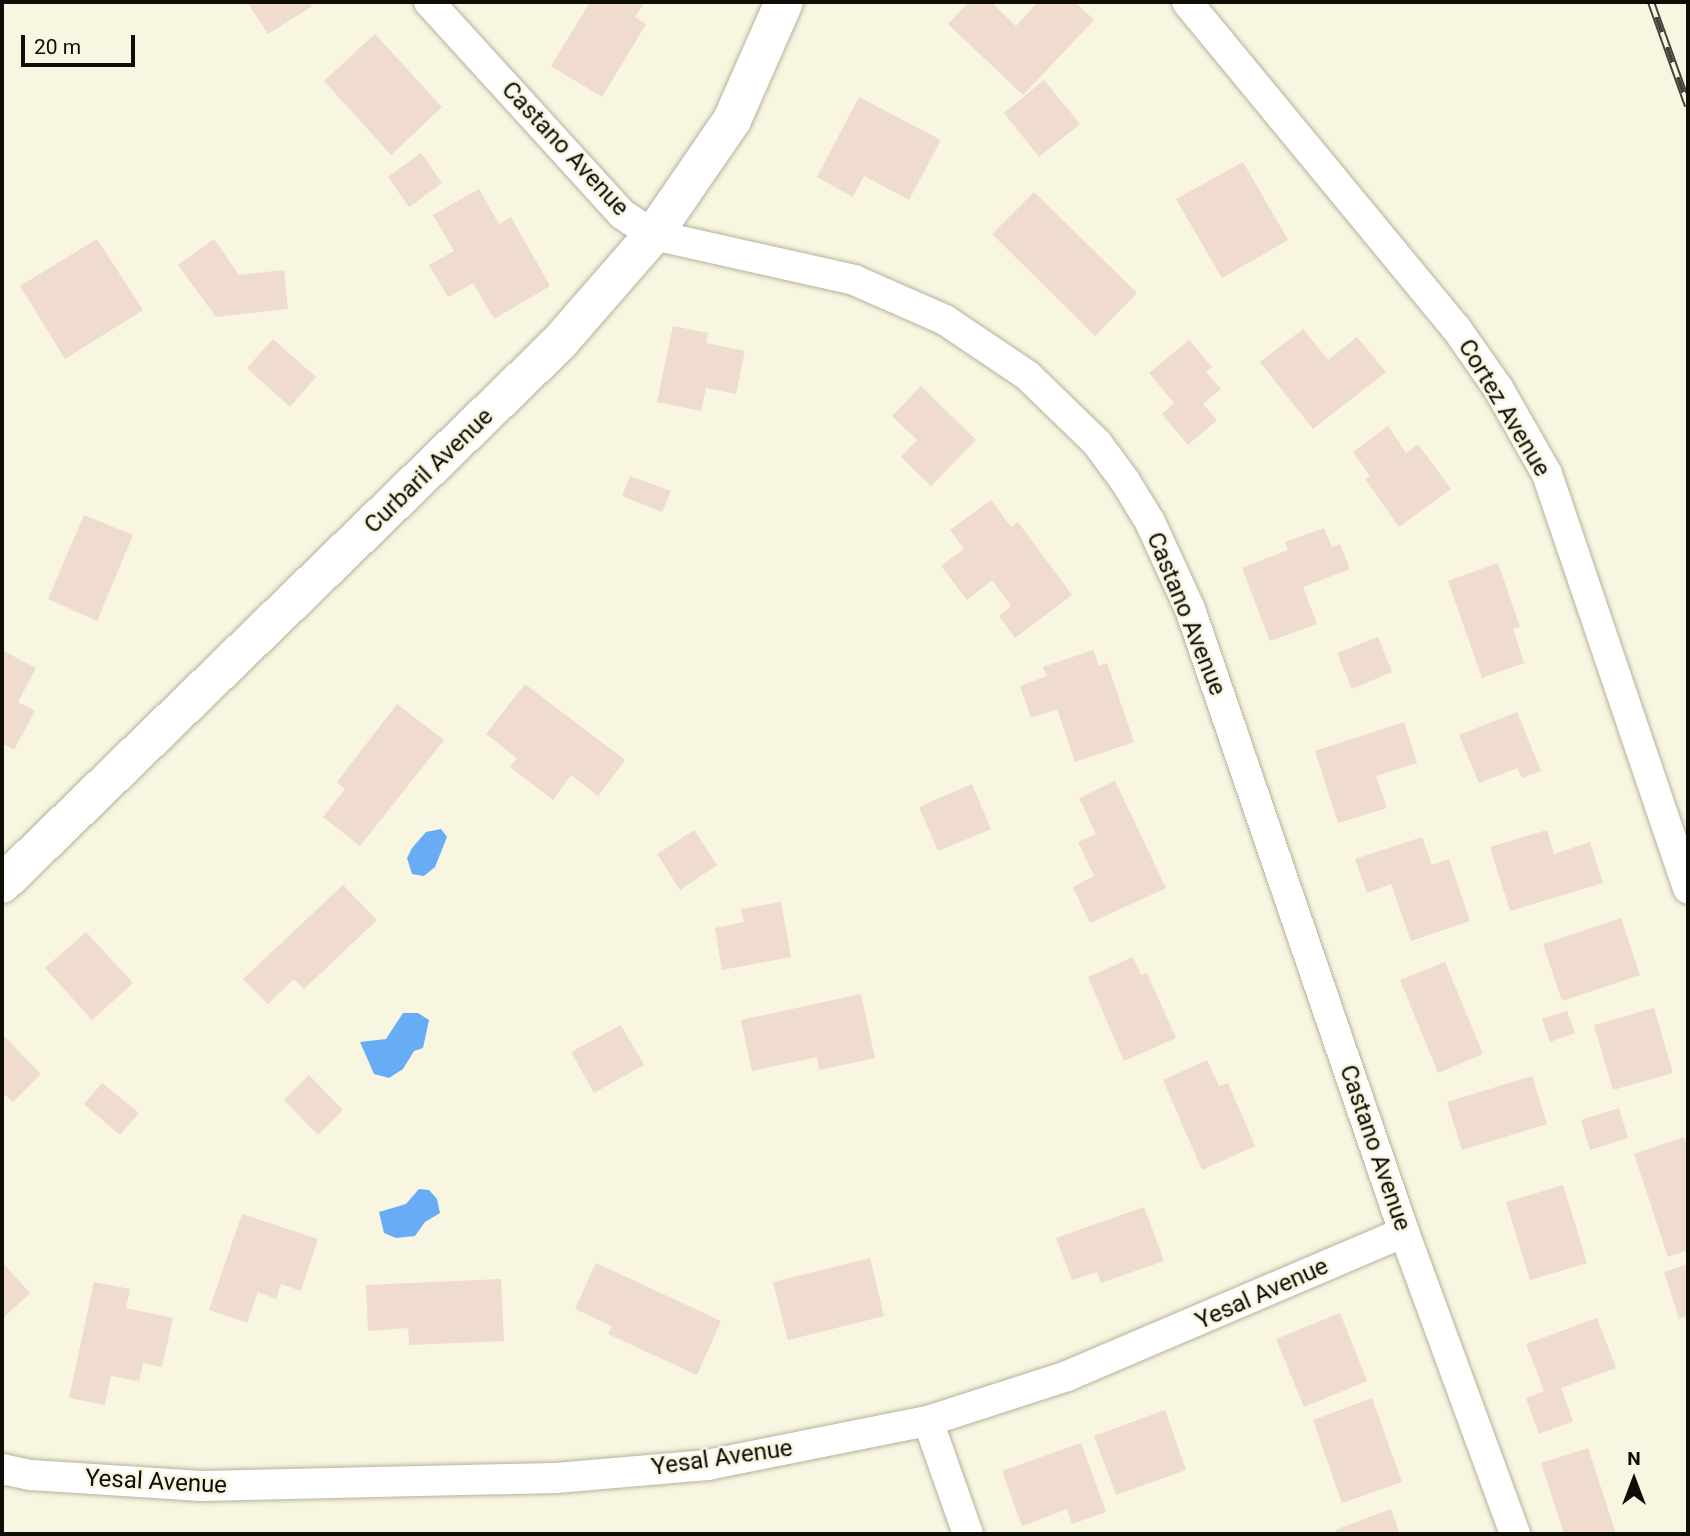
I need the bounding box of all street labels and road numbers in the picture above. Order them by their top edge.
street label: Castano Avenue [495,76,635,222]
street label: Cortez Avenue [1452,334,1556,482]
street label: Curbaril Avenue [359,402,499,540]
street label: Castano Avenue [1140,528,1232,700]
street label: Castano Avenue [1333,1061,1417,1235]
street label: Yesal Avenue [1191,1252,1333,1336]
street label: Yesal Avenue [650,1434,794,1482]
street label: Yesal Avenue [84,1464,228,1500]

